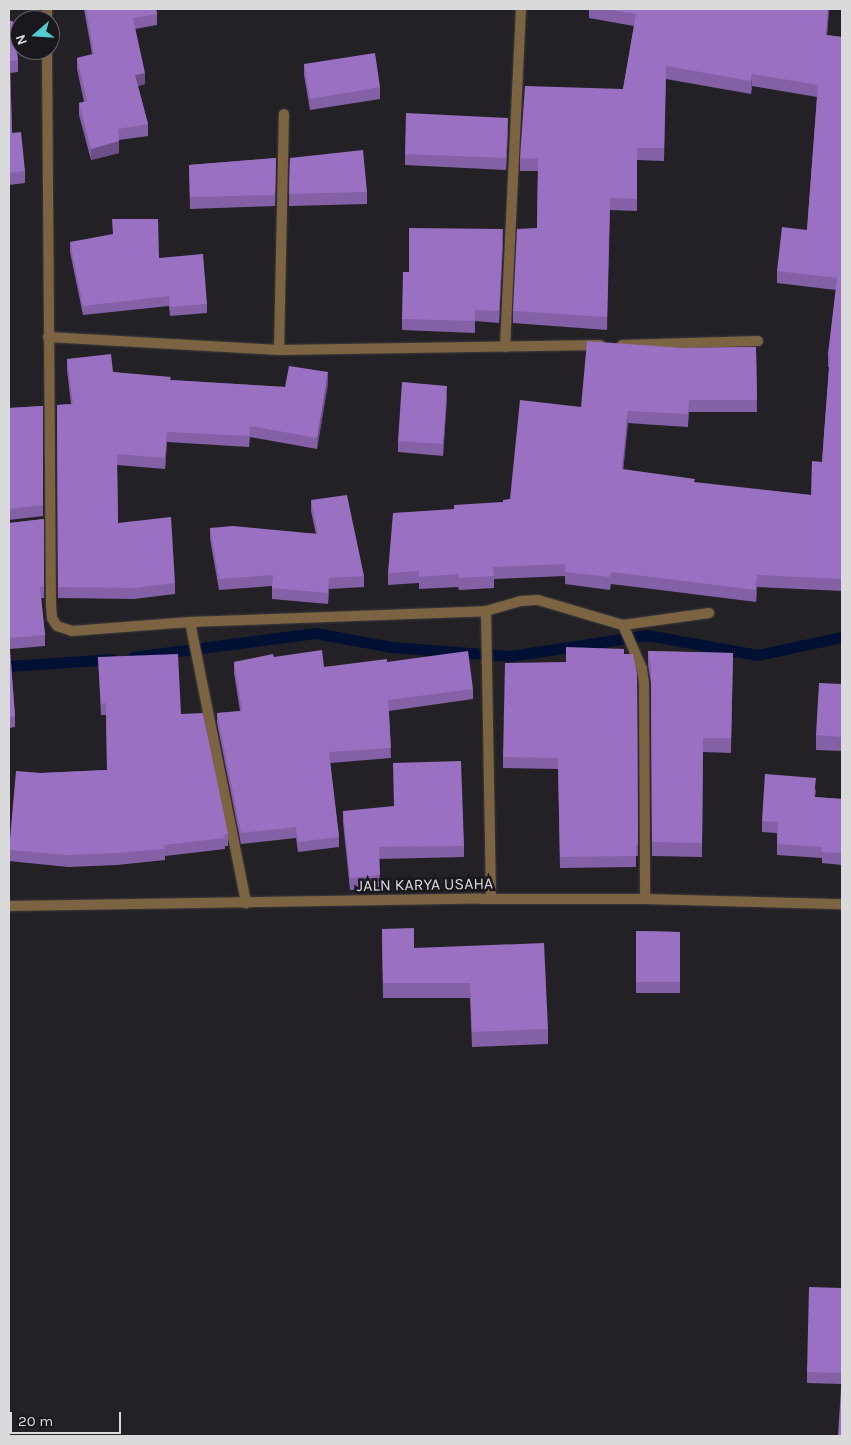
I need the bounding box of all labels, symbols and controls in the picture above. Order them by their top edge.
north arrow [10,10,60,60]
text: N [12,32,31,47]
street label: JALN KARYA USAHA [357,874,493,896]
scale bar [12,1402,124,1434]
text: 20 m [18,1412,53,1430]

